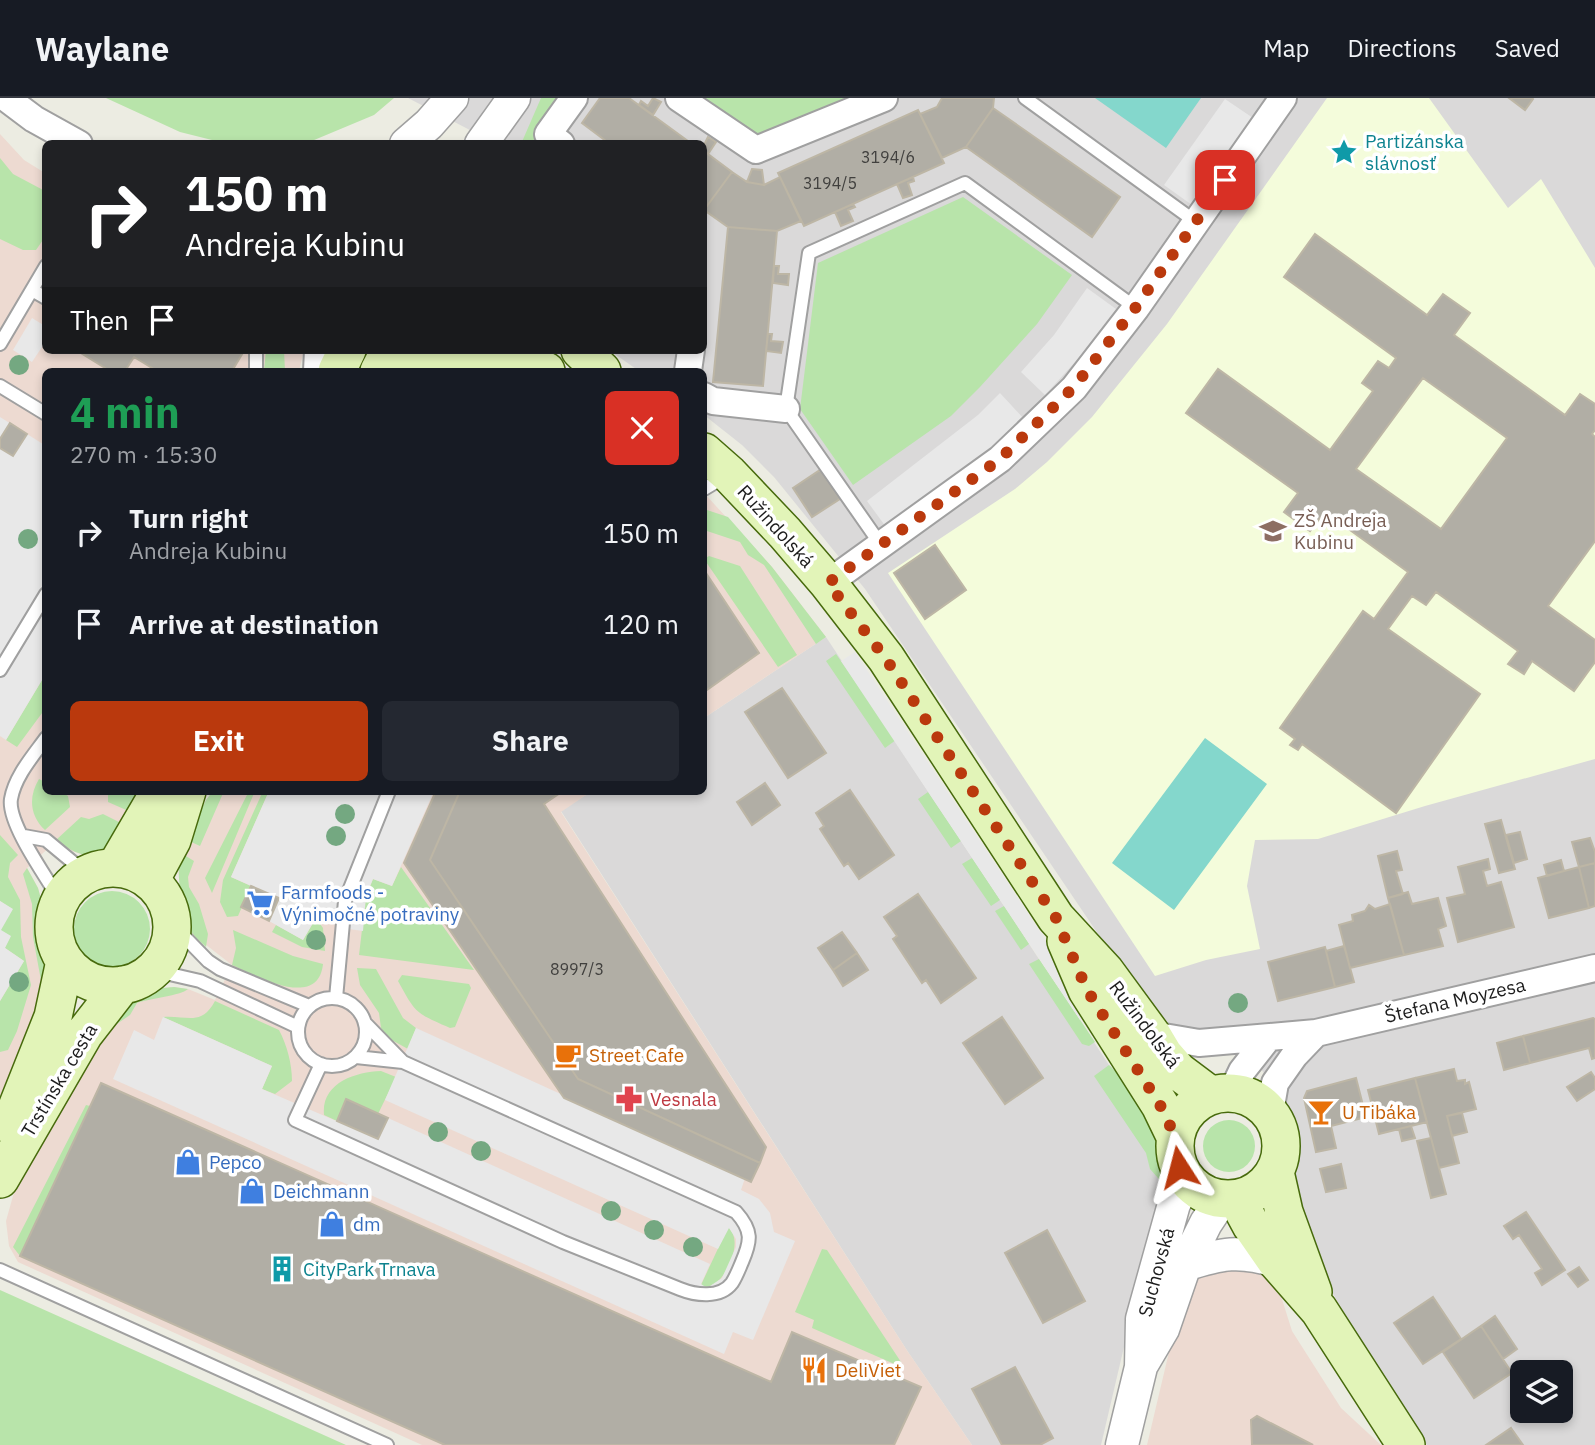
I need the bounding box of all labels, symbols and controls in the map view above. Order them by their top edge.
text: Waylane [35,27,169,70]
text: Map [1263,32,1309,64]
text: Directions [1347,32,1457,64]
text: Saved [1495,32,1560,64]
place label: Partizánska slávnosť [1365,129,1464,175]
place icon: Partizánska slávnosť [1329,137,1359,167]
house number: 3194/6 [861,147,915,167]
pin [1195,150,1255,210]
text: 150 m [185,161,329,224]
icon: arrive [1206,161,1244,199]
icon: right [70,168,161,259]
house number: 3194/5 [803,173,857,193]
text: Andreja Kubinu [185,223,405,265]
icon: arrive [143,301,181,339]
text: Then [70,303,129,337]
text: 4 min [70,385,180,440]
button: close [605,391,679,465]
text: 270 m · 15:30 [70,439,217,469]
street label: Ružindolská [732,480,820,572]
text: Turn right [129,501,248,535]
place label: ZŠ Andreja Kubinu [1294,508,1387,554]
icon: right [70,514,108,552]
text: 150 m [603,516,679,550]
school or university icon: ZŠ Andreja Kubinu [1258,516,1288,546]
text: Andreja Kubinu [129,535,287,565]
icon: arrive [70,605,108,643]
text: Arrive at destination [129,607,379,641]
text: 120 m [603,607,679,641]
button: Exit [70,701,368,781]
button: Share [382,701,679,781]
place label: Farmfoods - Výnimočné potraviny [281,880,460,926]
supermarket icon: Farmfoods - Výnimočné potraviny [245,888,275,918]
house number: 8997/3 [550,959,604,979]
street label: Štefana Moyzesa [1382,972,1528,1028]
street label: Ružindolská [1104,975,1186,1073]
street label: Trstínska cesta [16,1019,102,1141]
cafe icon: Street Cafe [553,1040,583,1070]
place label: Street Cafe [589,1043,684,1067]
pharmacy icon: Vesnala [614,1084,644,1114]
place label: Vesnala [650,1087,717,1111]
bar icon: U Tibáka [1306,1097,1336,1127]
place label: U Tibáka [1342,1100,1416,1124]
position arrow [1142,1130,1216,1204]
shop icon: Pepco [173,1147,203,1177]
place label: Pepco [209,1150,262,1174]
shop icon: Deichmann [237,1176,267,1206]
place label: Deichmann [273,1179,370,1203]
shop icon: dm [317,1209,347,1239]
place label: dm [353,1212,381,1236]
street label: Suchovská [1133,1225,1179,1319]
building icon: CityPark Trnava [267,1254,297,1284]
place label: CityPark Trnava [303,1257,436,1281]
restaurant icon: DeliViet [799,1355,829,1385]
place label: DeliViet [835,1358,902,1382]
map controls [1510,1360,1573,1423]
button: layers [1510,1360,1573,1423]

